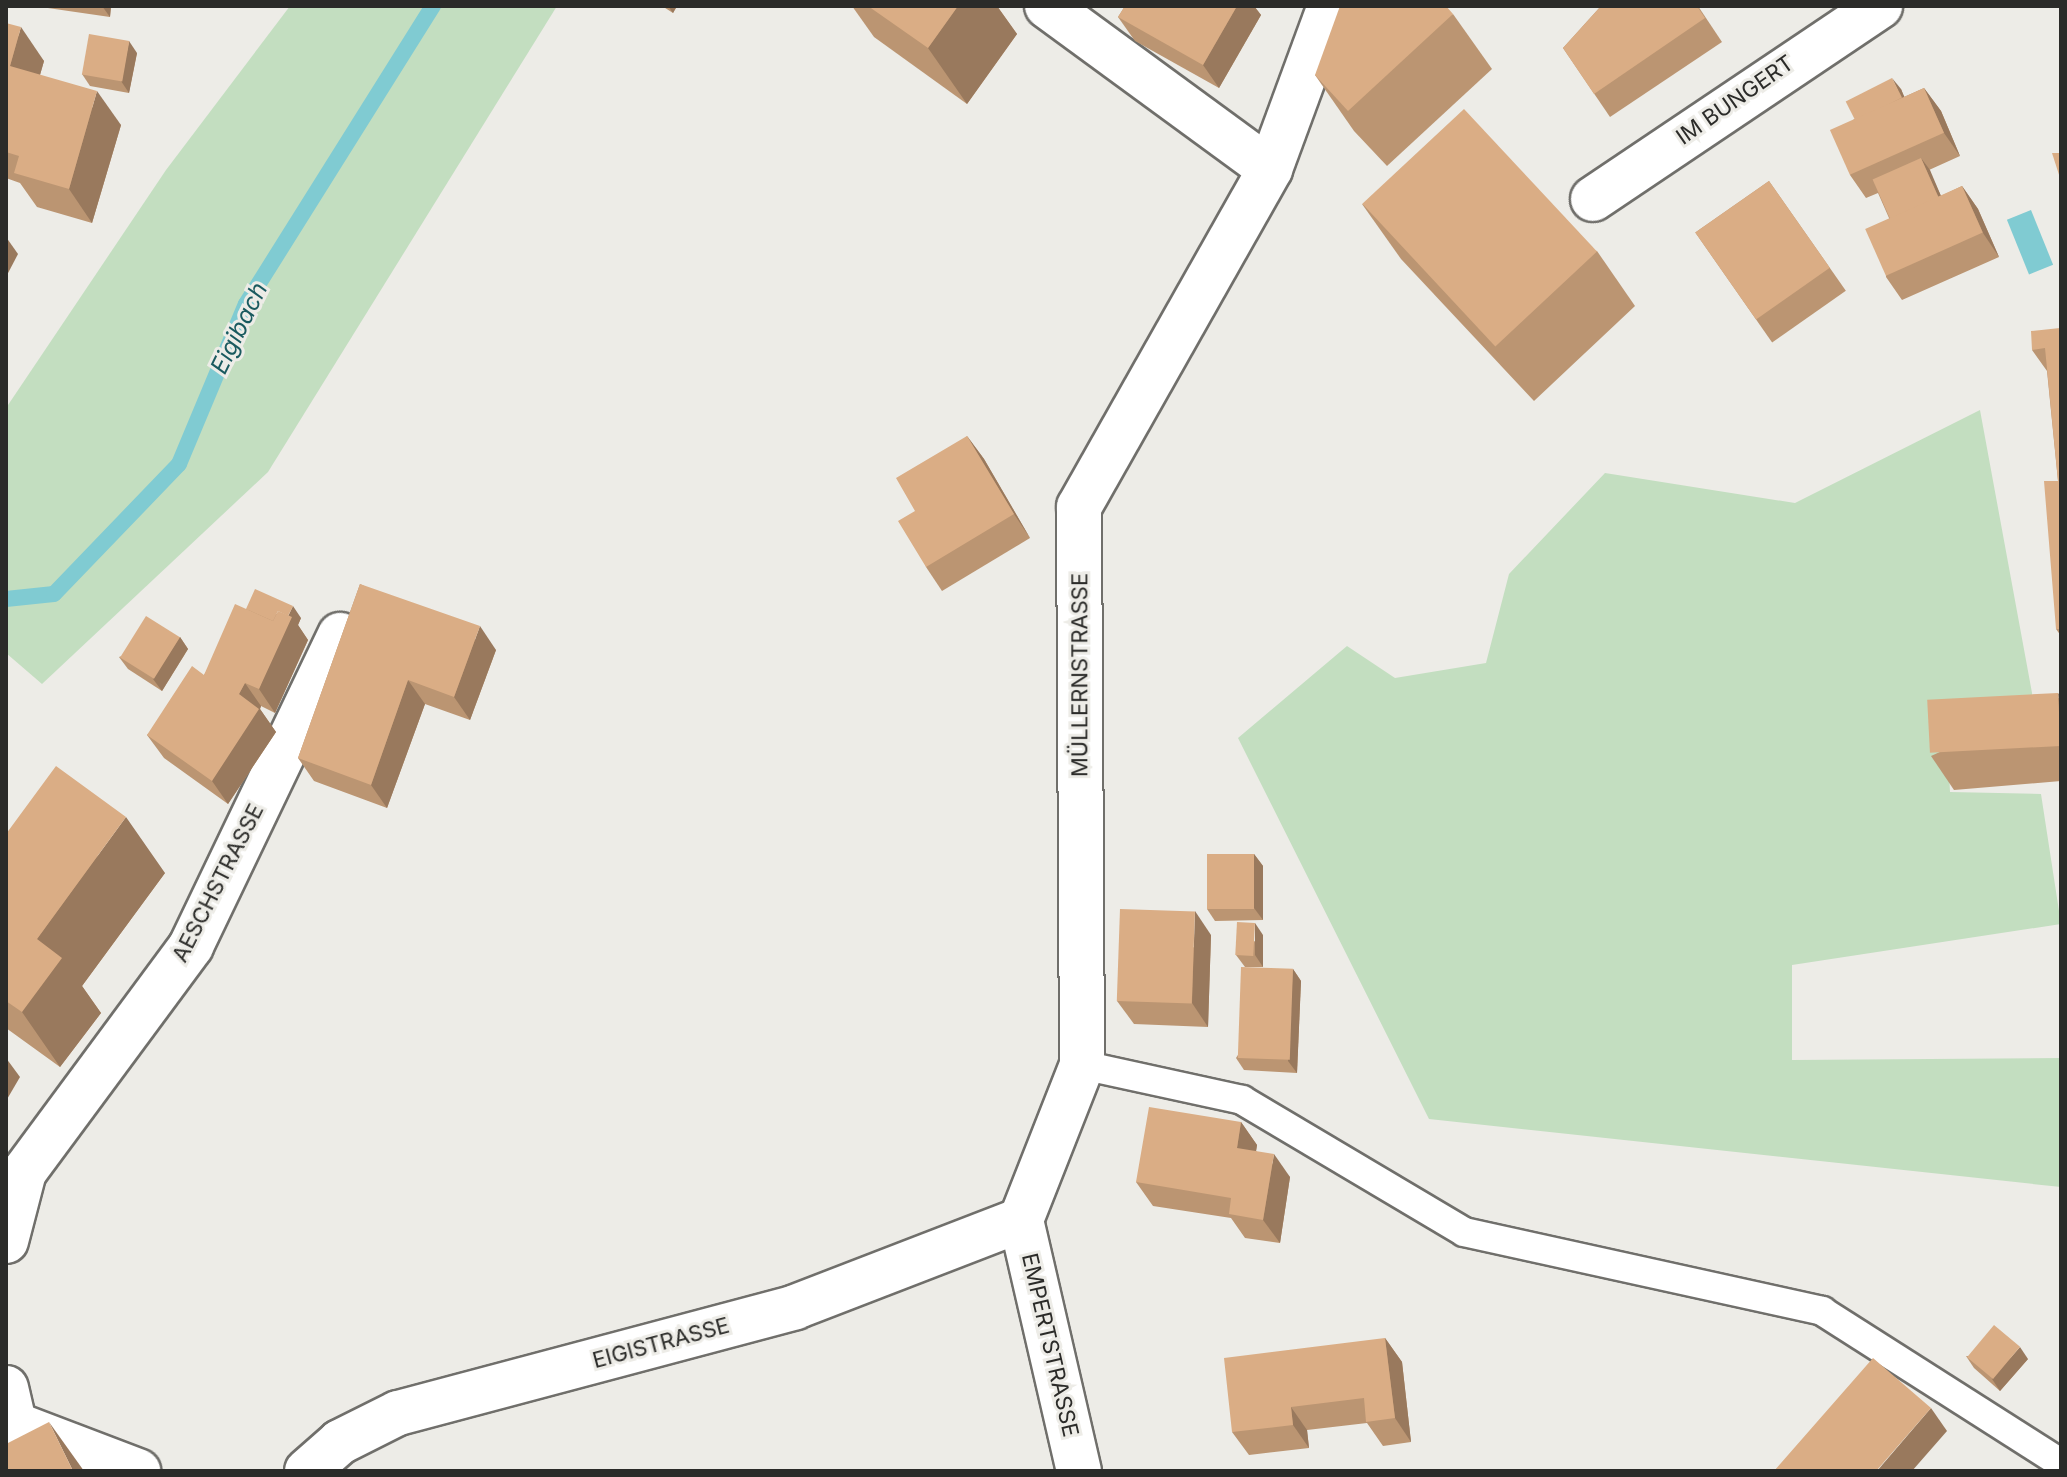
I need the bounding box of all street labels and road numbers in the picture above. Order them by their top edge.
street label: IM BUNGERT [1671,50,1799,150]
street label: MÜLLERNSTRASSE [1067,573,1093,777]
street label: AESCHSTRASSE [167,799,269,967]
street label: EMPERTSTRASSE [1016,1251,1084,1439]
street label: EIGISTRASSE [590,1312,732,1374]

